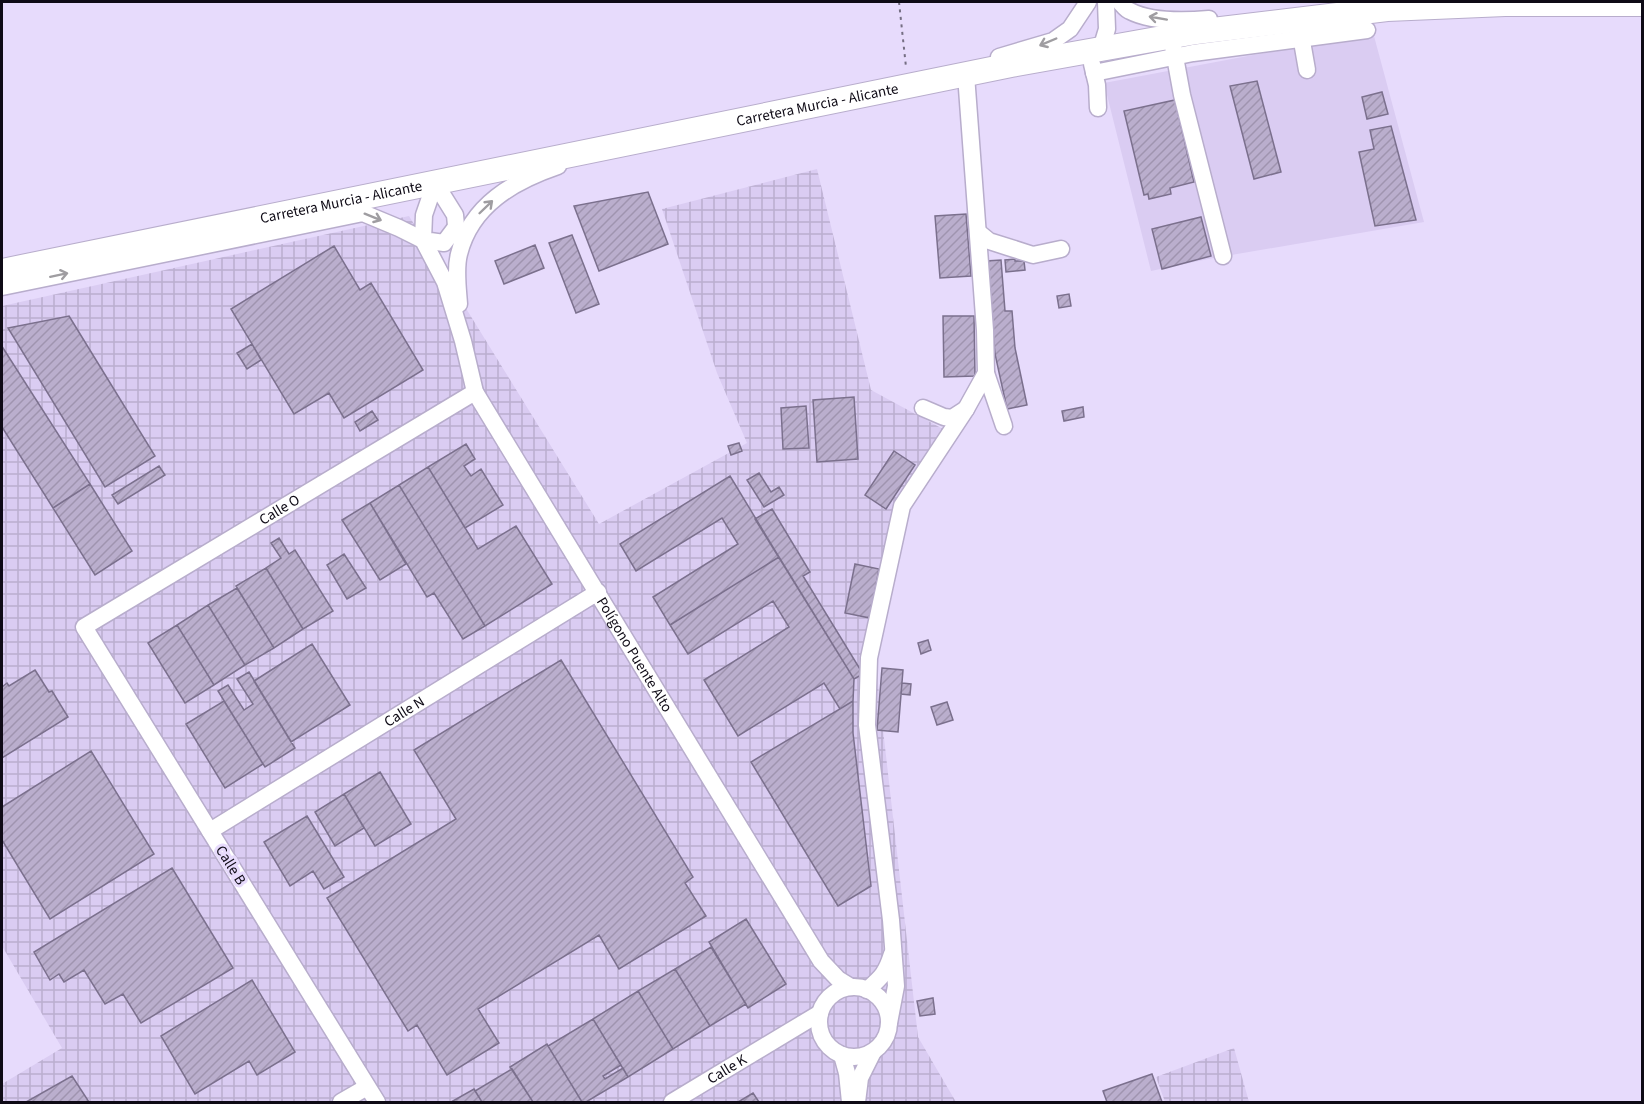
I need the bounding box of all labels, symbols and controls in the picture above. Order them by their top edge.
one-way arrow [1149,12,1168,23]
one-way arrow [1040,37,1058,48]
street label: Carretera Murcia - Alicante [734,78,900,132]
street label: Carretera Murcia - Alicante [258,175,424,229]
one-way arrow [478,200,493,215]
one-way arrow [363,212,381,223]
one-way arrow [49,269,68,280]
street label: Calle O [255,490,304,530]
street label: Polígono Puente Alto [591,593,677,716]
street label: Calle N [380,691,429,732]
street label: Calle B [210,841,251,889]
street label: Calle K [703,1049,751,1090]

